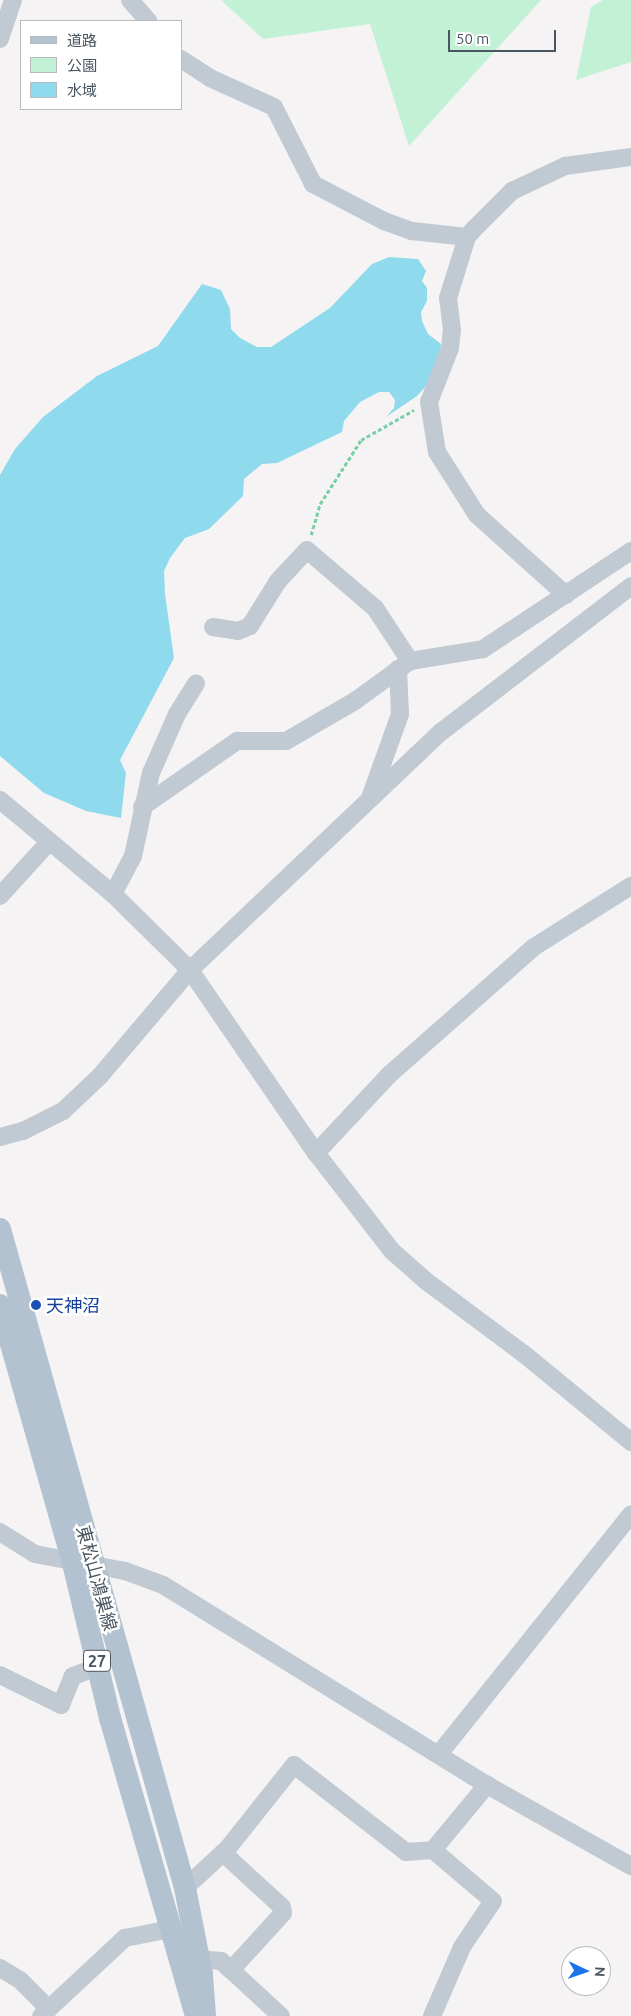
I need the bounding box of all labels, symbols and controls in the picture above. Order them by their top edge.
legend [20,20,182,110]
scale bar [451,20,558,52]
text: 50 m [456,30,489,47]
text: 道路 [67,32,97,49]
text: 公園 [67,57,97,74]
text: 水域 [67,82,97,99]
place label: 天神沼 [46,1294,100,1316]
marker: 天神沼 [30,1299,42,1311]
street label: 東松山鴻巣線 [73,1523,121,1633]
road number: 27 [82,1648,112,1674]
north arrow [561,1946,611,1996]
text: N [592,1966,608,1977]

